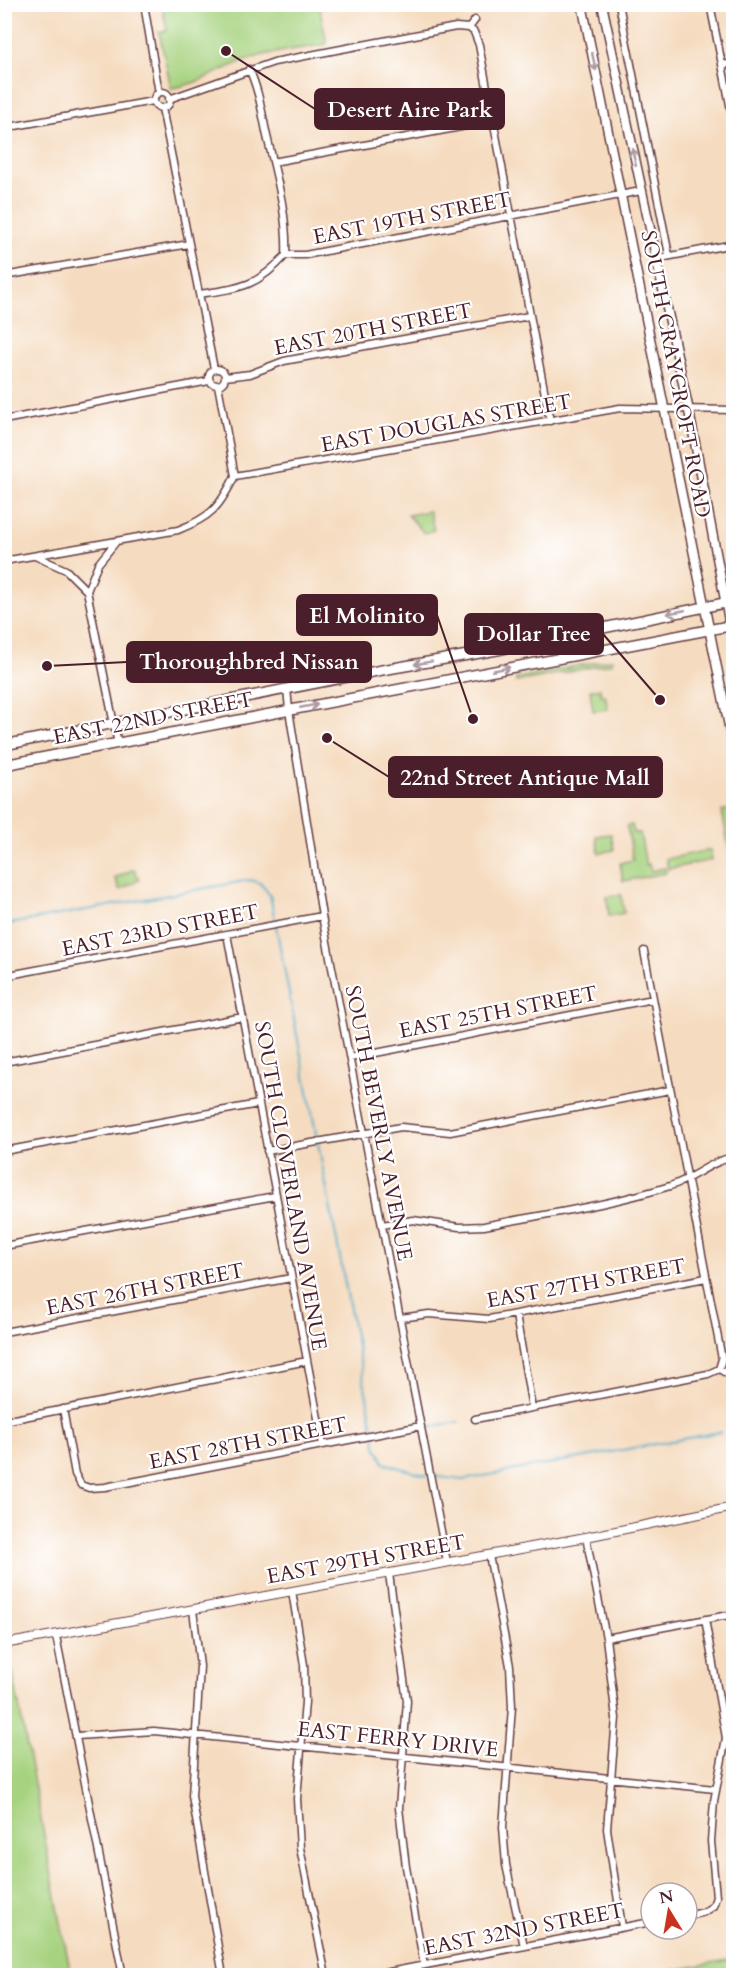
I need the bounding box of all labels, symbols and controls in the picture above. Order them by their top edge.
one-way arrow [589,51,600,71]
callout: Desert Aire Park [315,89,504,129]
text: Desert Aire Park [327,95,493,125]
one-way arrow [628,148,639,168]
street label: EAST 19TH STREET [310,185,514,252]
street label: SOUTH CRAYCROFT ROAD [633,228,718,520]
street label: EAST 20TH STREET [271,296,475,363]
street label: EAST DOUGLAS STREET [318,387,574,460]
callout: El Molinito [297,595,437,635]
text: El Molinito [309,601,425,631]
one-way arrow [667,607,686,618]
callout: Dollar Tree [465,614,603,654]
text: Dollar Tree [477,619,591,649]
callout: Thoroughbred Nissan [127,642,371,682]
text: Thoroughbred Nissan [139,647,359,677]
one-way arrow [414,657,433,668]
one-way arrow [490,663,510,674]
street label: EAST 22ND STREET [51,685,256,752]
one-way arrow [299,700,319,711]
callout: 22nd Street Antique Mall [389,757,662,797]
text: 22nd Street Antique Mall [400,763,650,793]
street label: EAST 23RD STREET [59,897,261,964]
street label: EAST 25TH STREET [396,979,600,1046]
street label: SOUTH BEVERLY AVENUE [338,983,419,1263]
street label: SOUTH CLOVERLAND AVENUE [247,1019,334,1353]
street label: EAST 27TH STREET [484,1252,688,1315]
street label: EAST 26TH STREET [43,1256,247,1323]
street label: EAST 28TH STREET [146,1410,350,1477]
street label: EAST 29TH STREET [264,1528,468,1591]
street label: EAST FERRY DRIVE [296,1715,500,1764]
north arrow [639,1881,699,1941]
text: N [657,1885,675,1909]
street label: EAST 32ND STREET [422,1896,627,1963]

